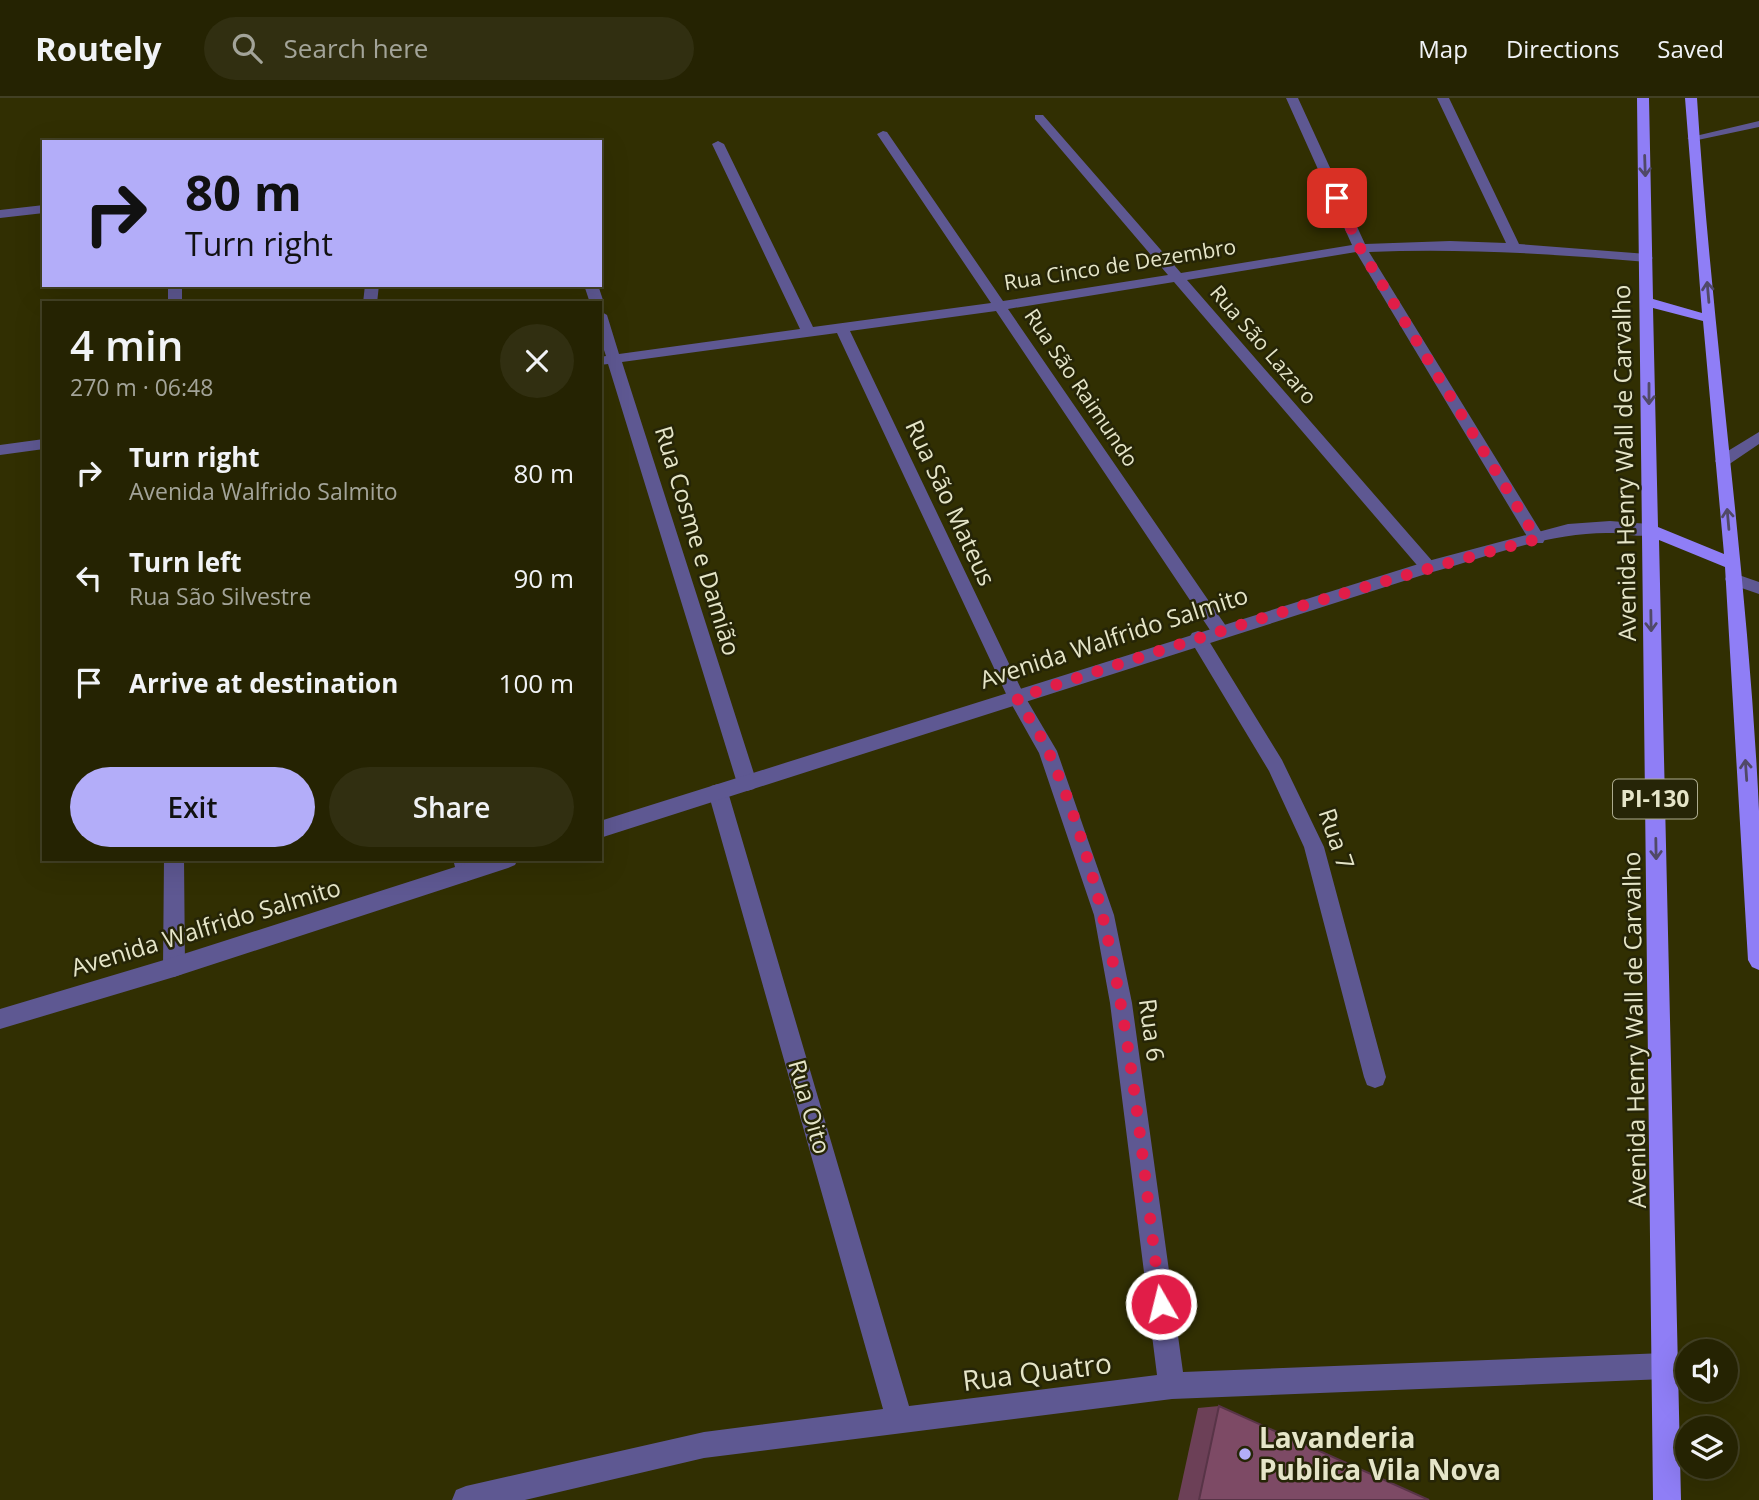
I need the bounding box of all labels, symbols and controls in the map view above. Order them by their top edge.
search box [204,17,694,80]
text: Routely [35,26,162,71]
icon: search [228,29,266,67]
text: Search here [284,30,428,66]
text: Map [1418,32,1468,65]
text: Directions [1506,32,1619,65]
text: Saved [1657,32,1724,65]
one-way arrow [1638,154,1652,177]
text: 80 m [185,159,302,225]
icon: right [70,168,161,259]
pin [1307,168,1367,228]
icon: arrive [1318,179,1356,217]
text: Turn right [185,222,333,265]
street label: Rua Cinco de Dezembro [1002,232,1238,296]
street label: Rua São Lazaro [1204,279,1323,410]
one-way arrow [1701,281,1714,304]
street label: Avenida Henry Wall de Carvalho [1604,284,1643,642]
street label: Rua São Raimundo [1019,303,1145,472]
text: 4 min [70,316,183,373]
button: close [500,324,574,398]
text: 270 m · 06:48 [70,371,213,403]
one-way arrow [1642,382,1655,405]
street label: Rua São Mateus [898,414,1004,591]
street label: Rua Cosme e Damião [648,422,749,659]
text: Turn right [129,439,260,475]
icon: right [70,454,108,492]
text: 80 m [513,455,574,491]
text: Avenida Walfrido Salmito [129,475,398,507]
one-way arrow [1722,508,1735,530]
text: Turn left [129,544,241,580]
icon: left [70,559,108,597]
text: 90 m [513,560,574,596]
street label: Avenida Walfrido Salmito [975,578,1252,696]
text: Rua São Silvestre [129,580,311,612]
one-way arrow [1645,609,1658,632]
icon: arrive [70,664,108,702]
text: Arrive at destination [129,665,398,701]
text: 100 m [499,665,574,701]
one-way arrow [1739,759,1752,782]
button: Exit [70,767,315,847]
button: Share [329,767,574,847]
road number: PI-130 [1613,779,1697,818]
street label: Rua 7 [1312,803,1363,874]
one-way arrow [1649,837,1663,860]
street label: Avenida Henry Wall de Carvalho [1614,851,1653,1209]
street label: Avenida Walfrido Salmito [67,870,344,983]
street label: Rua 6 [1132,996,1173,1063]
street label: Rua Oito [781,1055,840,1158]
position arrow [1124,1267,1198,1341]
map controls [1675,1339,1738,1479]
button: sound [1675,1339,1738,1402]
street label: Rua Quatro [960,1343,1114,1399]
button: layers [1675,1416,1738,1479]
place label: Lavanderia Publica Vila Nova [1259,1418,1501,1488]
marker: Lavanderia Publica Vila Nova [1237,1446,1253,1462]

